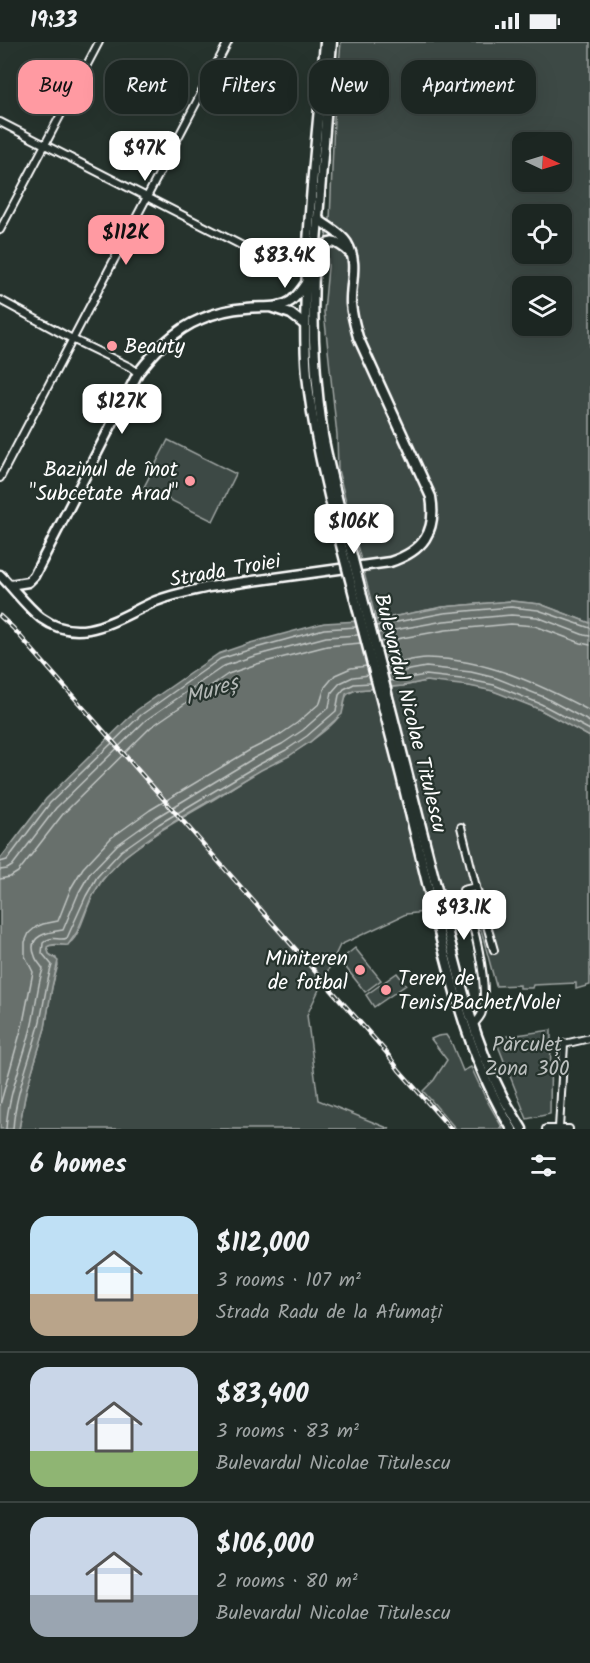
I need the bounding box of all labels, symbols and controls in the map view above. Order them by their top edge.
text: 19:33 [30,4,77,39]
chip: Buy [18,60,93,114]
chip: Rent [105,60,188,114]
chip: Filters [200,60,297,114]
chip: New [309,60,389,114]
chip: Apartment [401,60,536,114]
pin: $97K [109,131,181,182]
north arrow [512,132,572,192]
map controls [512,132,572,336]
text: $97K [123,134,167,166]
button: locate [512,204,572,264]
pin: $112K [84,215,168,266]
text: $112K [102,218,150,250]
pin: $83.4K [236,238,334,289]
text: $83.4K [254,241,316,273]
button: layers [512,276,572,336]
place label: Beauty [124,331,185,364]
marker: Beauty [105,339,119,353]
pin: $127K [80,384,164,435]
text: $127K [96,387,148,419]
place label: Bazinul de înot "Subcetate Arad" [29,454,179,511]
marker: Bazinul de înot "Subcetate Arad" [183,474,197,488]
pin: $106K [312,504,396,555]
text: $106K [328,507,380,539]
street label: Strada Troiei [167,545,284,597]
street label: Bulevardul Nicolae Titulescu [364,590,455,837]
water label: Mureș [180,666,246,716]
pin: $93.1K [415,890,513,941]
text: $93.1K [436,893,492,925]
place label: Miniteren de fotbal [265,943,348,1000]
marker: Miniteren de fotbal [353,963,367,977]
place label: Teren de Tenis/Bachet/Volei [398,963,561,1020]
marker: Teren de Tenis/Bachet/Volei [379,983,393,997]
park label: Părculeț Zona 300 [485,1029,570,1086]
text: 6 homes [30,1144,127,1186]
icon: filters [527,1149,560,1182]
text: $112,000 [216,1223,309,1265]
icon: home [78,1240,150,1312]
text: 3 rooms · 107 m² [216,1265,361,1297]
text: Strada Radu de la Afumați [216,1297,442,1329]
text: $83,400 [216,1374,309,1416]
icon: home [78,1391,150,1463]
text: 3 rooms · 83 m² [216,1416,359,1448]
text: Bulevardul Nicolae Titulescu [216,1448,451,1480]
text: $106,000 [216,1524,314,1566]
icon: home [78,1541,150,1613]
text: 2 rooms · 80 m² [216,1566,358,1598]
text: Bulevardul Nicolae Titulescu [216,1598,451,1630]

